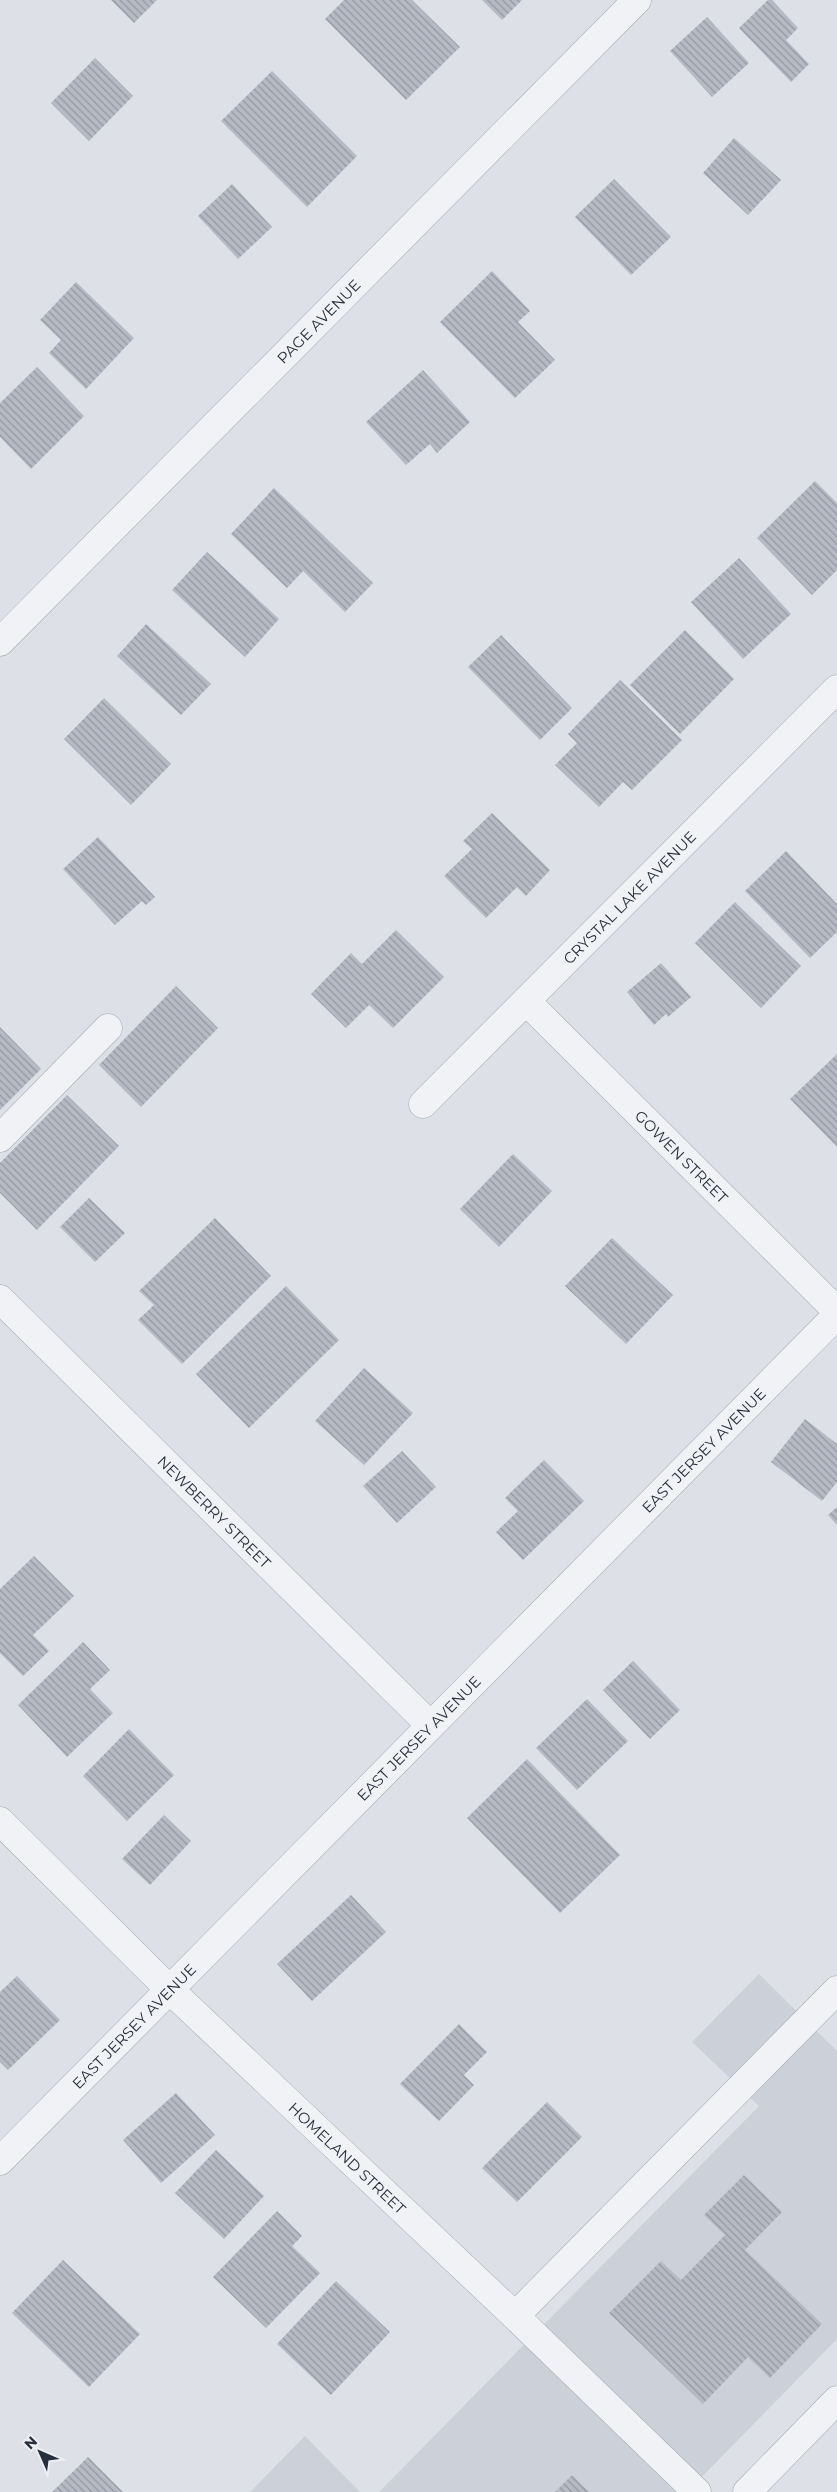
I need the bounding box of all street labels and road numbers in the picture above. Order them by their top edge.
street label: PAGE AVENUE [273,275,364,367]
street label: CRYSTAL LAKE AVENUE [559,827,700,968]
street label: GOWEN STREET [631,1106,733,1207]
street label: EAST JERSEY AVENUE [637,1384,769,1517]
street label: NEWBERRY STREET [154,1451,276,1572]
street label: EAST JERSEY AVENUE [353,1672,484,1804]
street label: EAST JERSEY AVENUE [68,1959,200,2092]
street label: HOMELAND STREET [285,2098,411,2218]

